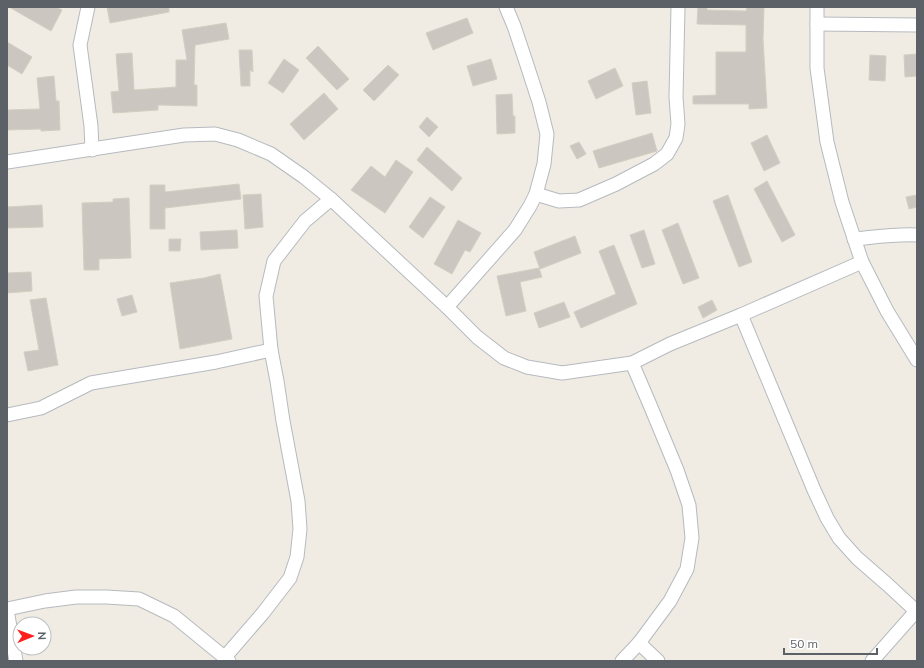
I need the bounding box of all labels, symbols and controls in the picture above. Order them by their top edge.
north arrow [12,616,52,656]
scale bar [784,630,877,656]
text: N [35,632,49,640]
text: 50 m [790,636,818,651]

